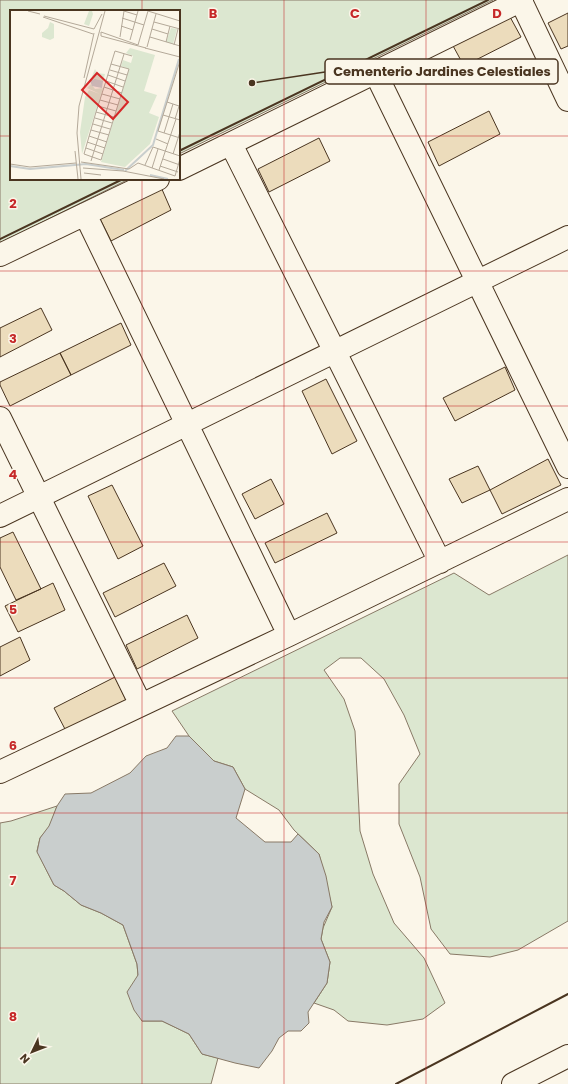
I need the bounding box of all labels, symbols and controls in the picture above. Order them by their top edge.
text: B [209,4,218,23]
text: C [350,4,360,23]
text: D [492,4,502,23]
inset map [10,10,180,180]
callout: Cementerio Jardines Celestiales [325,59,558,84]
text: Cementerio Jardines Celestiales [333,62,551,81]
text: 2 [9,194,17,213]
text: 3 [9,329,17,348]
text: 4 [9,465,18,484]
text: 5 [9,600,17,619]
text: 6 [9,736,17,755]
text: 7 [10,871,17,890]
text: 8 [9,1007,17,1026]
north arrow [12,1032,52,1072]
text: N [16,1050,33,1067]

